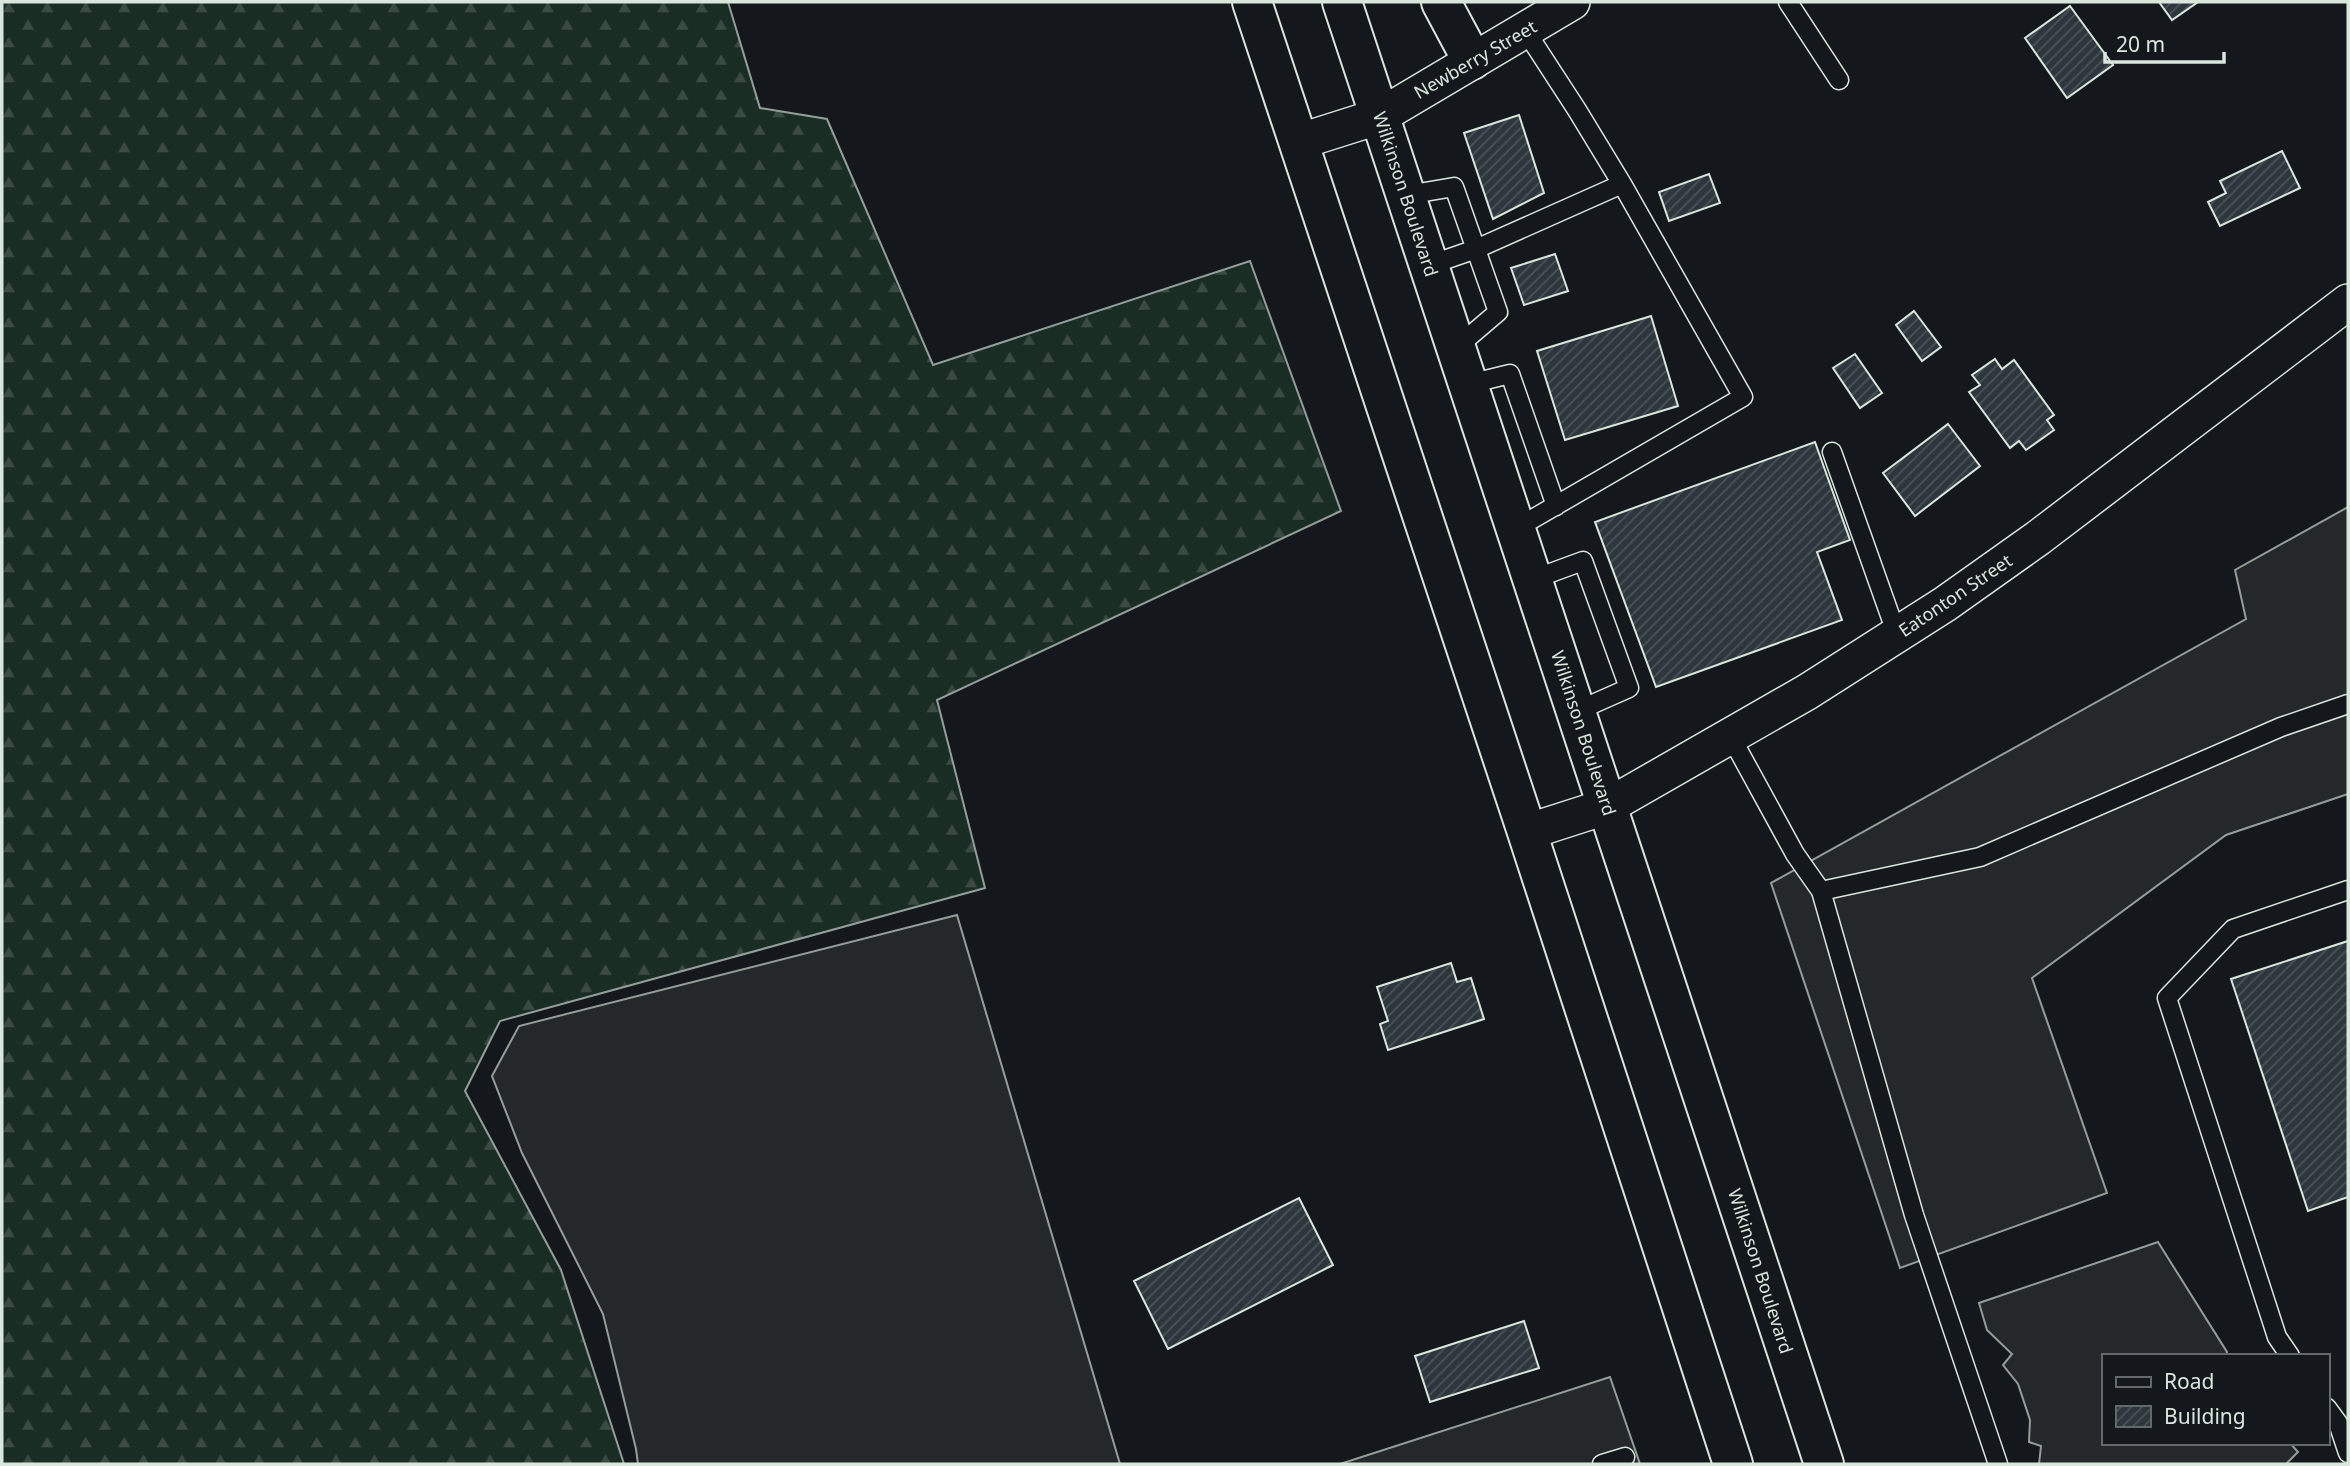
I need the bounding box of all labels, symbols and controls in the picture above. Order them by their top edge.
street label: Newberry Street [1409,14,1541,104]
scale bar [2105,21,2224,65]
text: 20 m [2116,30,2165,58]
street label: Wilkinson Boulevard [1368,108,1444,280]
street label: Eatonton Street [1894,548,2017,642]
street label: Wilkinson Boulevard [1546,647,1622,819]
street label: Wilkinson Boulevard [1723,1185,1799,1357]
legend [2102,1354,2329,1445]
text: Road [2164,1367,2214,1395]
text: Building [2164,1402,2246,1430]

